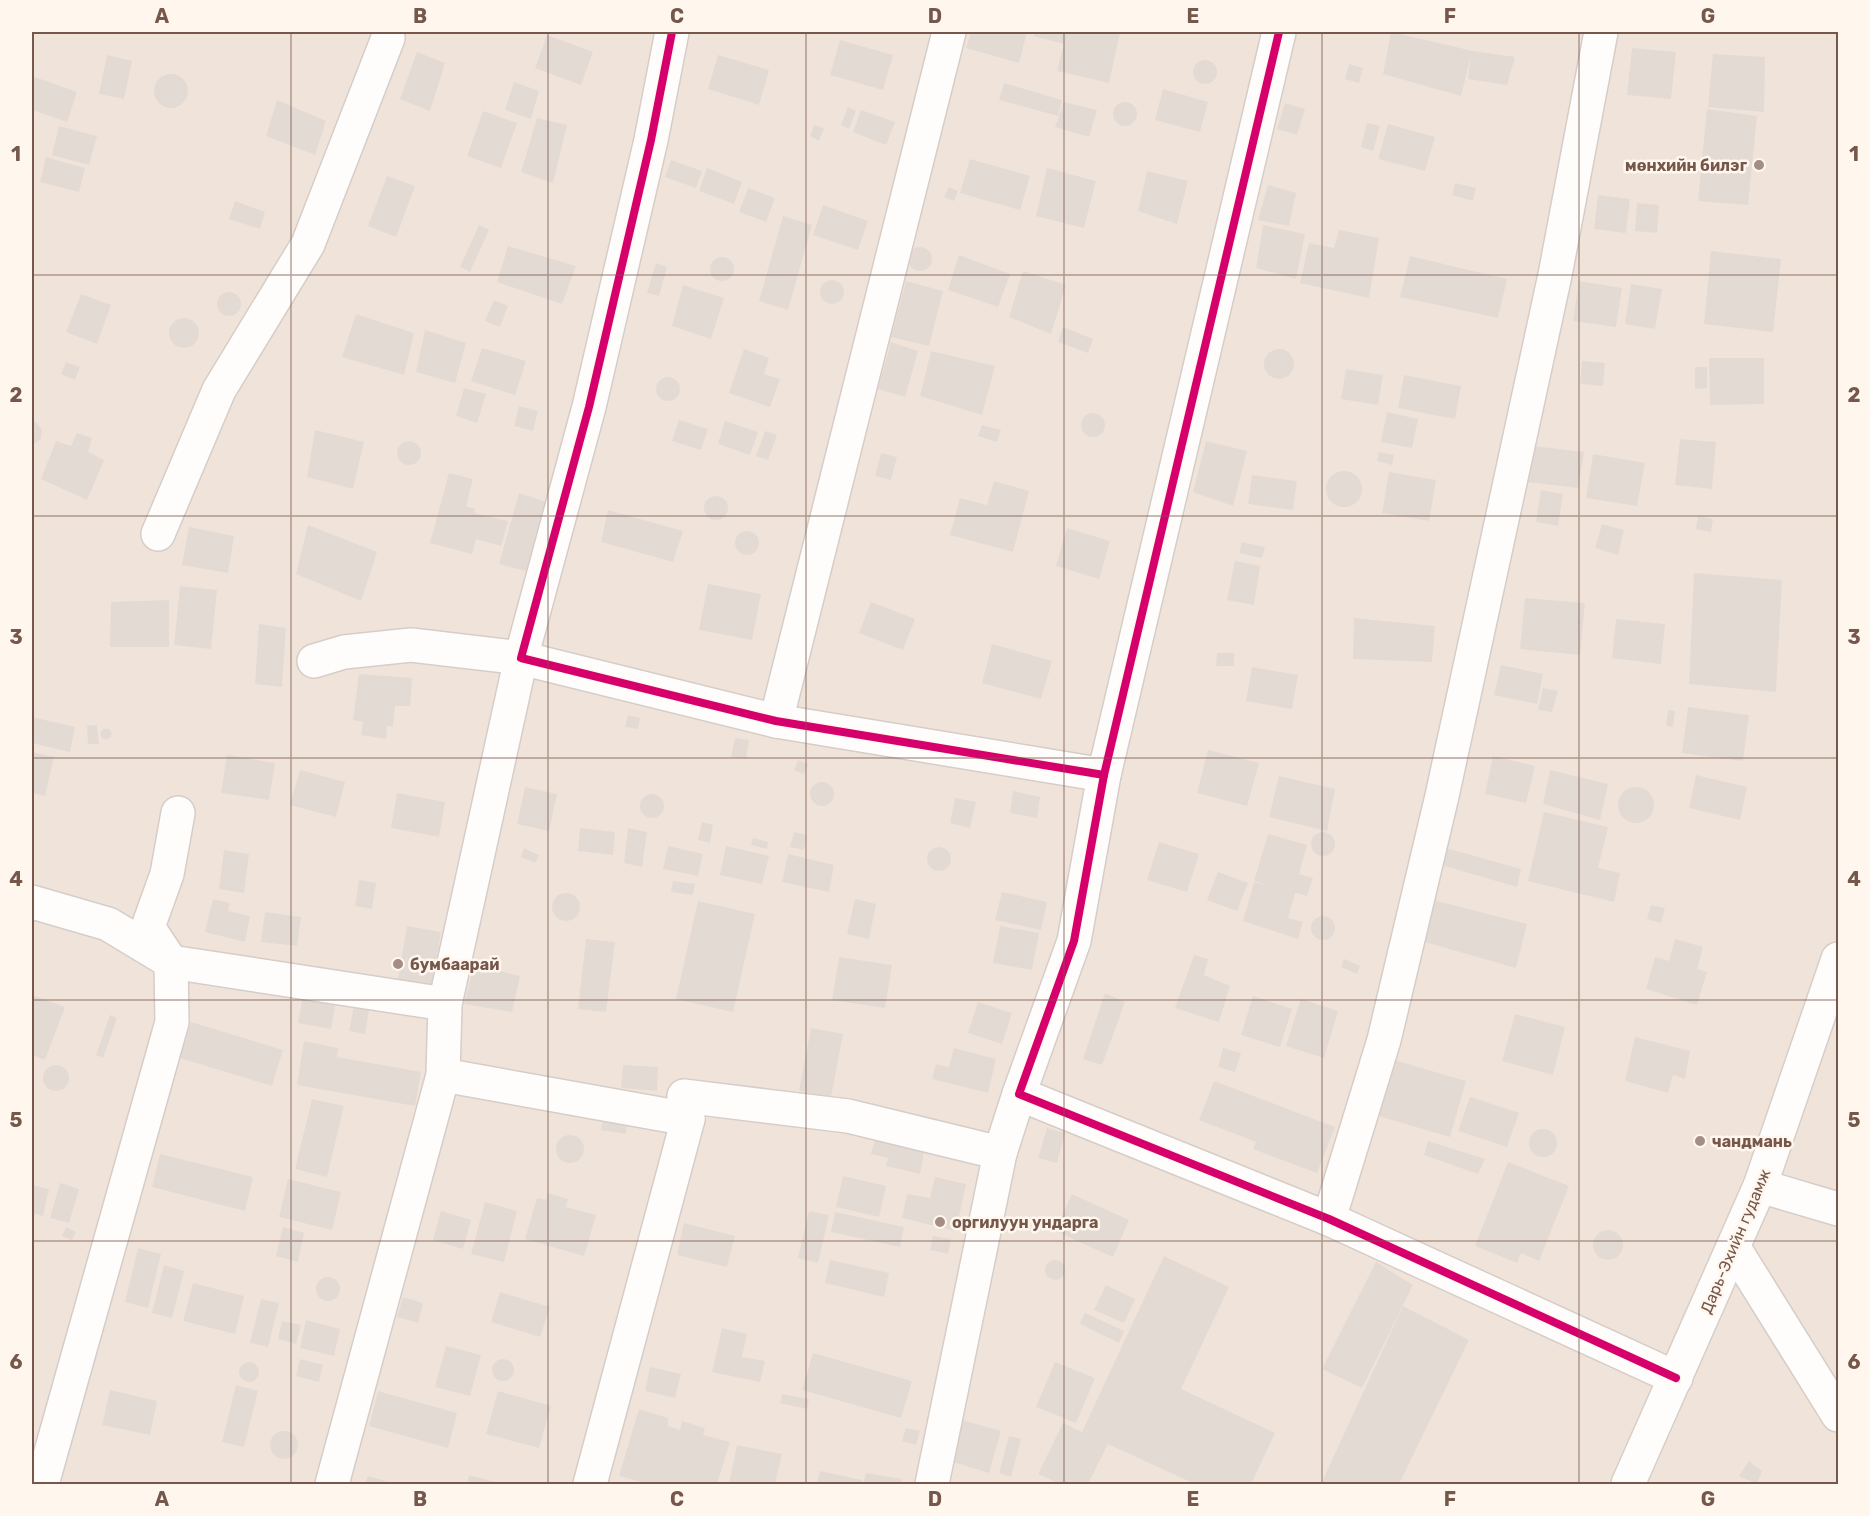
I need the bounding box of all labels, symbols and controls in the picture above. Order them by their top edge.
text: A [155,4,170,28]
text: B [413,4,427,28]
text: C [670,4,684,28]
text: D [928,4,942,28]
text: E [1187,4,1199,28]
text: F [1444,4,1456,28]
text: G [1701,4,1715,28]
text: 1 [11,142,21,166]
text: 1 [1849,142,1859,166]
place label: мөнхийн билэг [1625,156,1748,175]
marker: мөнхийн билэг [1752,158,1766,172]
text: 2 [10,383,23,407]
text: 2 [1848,383,1861,407]
text: 3 [9,625,23,649]
text: 3 [1847,625,1861,649]
text: 4 [9,867,23,891]
text: 4 [1847,867,1861,891]
place label: бумбаарай [410,955,499,974]
marker: бумбаарай [391,957,405,971]
text: 5 [10,1108,23,1132]
text: 5 [1848,1108,1861,1132]
place label: чандмань [1712,1132,1792,1151]
marker: чандмань [1693,1134,1707,1148]
street label: Дарь-Эхийн гудамж [1696,1166,1775,1316]
place label: оргилуун ундарга [952,1213,1099,1232]
marker: оргилуун ундарга [933,1215,947,1229]
text: 6 [9,1350,23,1374]
text: 6 [1847,1350,1861,1374]
text: A [155,1487,170,1511]
text: B [413,1487,427,1511]
text: C [670,1487,684,1511]
text: D [928,1487,942,1511]
text: E [1187,1487,1199,1511]
text: F [1444,1487,1456,1511]
text: G [1701,1487,1715,1511]

